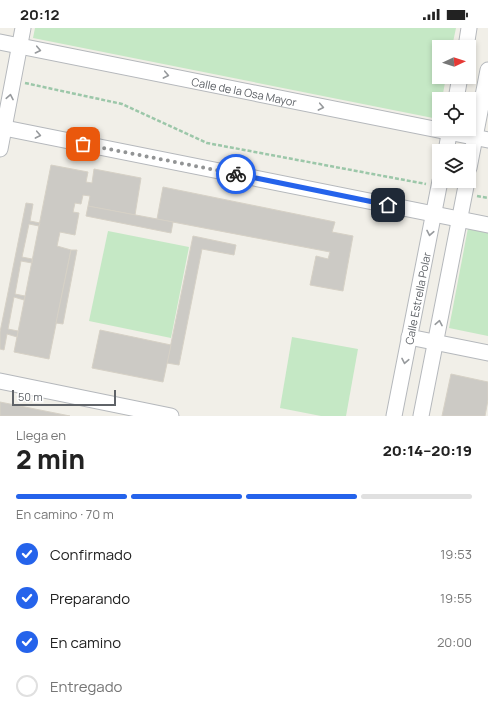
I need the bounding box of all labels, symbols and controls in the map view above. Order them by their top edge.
text: 20:12 [20,4,59,25]
north arrow [432,40,476,84]
map controls [432,40,476,188]
one-way arrow [35,45,41,53]
one-way arrow [163,71,169,79]
street label: Calle de la Osa Mayor [190,73,298,109]
button: locate [432,92,476,136]
one-way arrow [5,93,14,100]
one-way arrow [317,102,324,110]
pin [66,127,100,161]
one-way arrow [35,130,41,138]
icon: bag [72,133,94,155]
button: layers [432,144,476,188]
courier [216,154,256,194]
icon: bike [225,163,247,185]
pin [371,188,405,222]
icon: home [377,194,399,216]
one-way arrow [426,230,434,236]
street label: Calle Estrella Polar [401,251,433,346]
one-way arrow [435,320,443,326]
one-way arrow [401,358,409,364]
scale bar [12,388,116,407]
text: 50 m [18,389,43,404]
text: Llega en [16,426,66,444]
text: 20:14–20:19 [383,440,472,461]
text: 2 min [16,441,85,477]
text: En camino · 70 m [16,505,114,523]
icon: check [16,543,38,565]
text: Confirmado [50,544,132,565]
text: 19:53 [440,545,472,563]
icon: check [16,587,38,609]
text: Preparando [50,588,130,609]
text: 19:55 [440,589,472,607]
icon: check [16,631,38,653]
text: En camino [50,632,121,653]
text: 20:00 [437,633,472,651]
text: Entregado [50,676,122,697]

